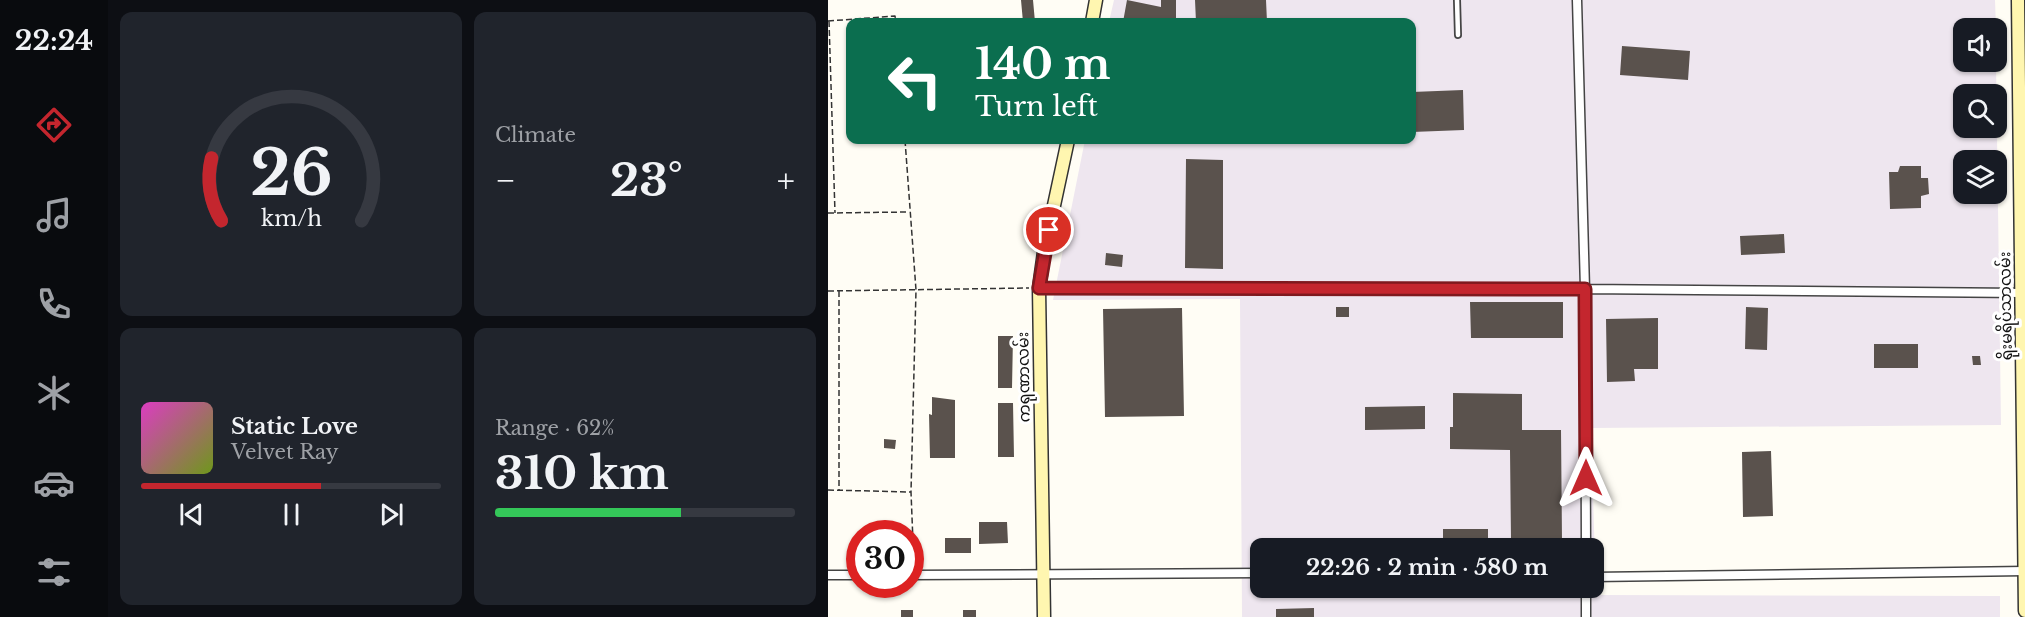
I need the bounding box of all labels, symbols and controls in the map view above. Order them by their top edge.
map controls [1953,18,2007,204]
button: sound [1953,18,2007,72]
text: 22:24 [15,24,93,57]
text: 140 m [975,38,1111,90]
icon: left [876,42,954,120]
button: search [1953,84,2007,138]
text: Turn left [975,90,1098,123]
icon: directions [33,104,75,146]
text: Climate [495,123,576,147]
text: 26 [250,134,332,212]
button: layers [1953,150,2007,204]
text: 23° [610,152,683,208]
text: − [495,160,516,201]
text: + [777,160,795,201]
icon: music [33,194,75,236]
pin [1023,204,1074,255]
text: km/h [261,205,322,232]
icon: arrive [1032,213,1065,246]
street label: ရိုးမရိပ်သာလမ်း [1993,251,2021,361]
icon: phone [33,283,75,325]
street label: ကရုဏာလမ်း [1011,331,1039,422]
icon: climate [33,372,75,414]
text: Static Love [231,413,358,440]
text: Range · 62% [495,416,615,440]
text: Velvet Ray [231,440,339,464]
text: 310 km [495,445,669,501]
position arrow [1554,446,1618,510]
icon: car [33,462,75,504]
icon: previous [175,498,208,531]
icon: pause [275,498,308,531]
icon: next [375,498,408,531]
speed limit sign: 30 [846,520,924,598]
icon: filters [33,551,75,593]
text: 22:26 · 2 min · 580 m [1306,554,1548,581]

